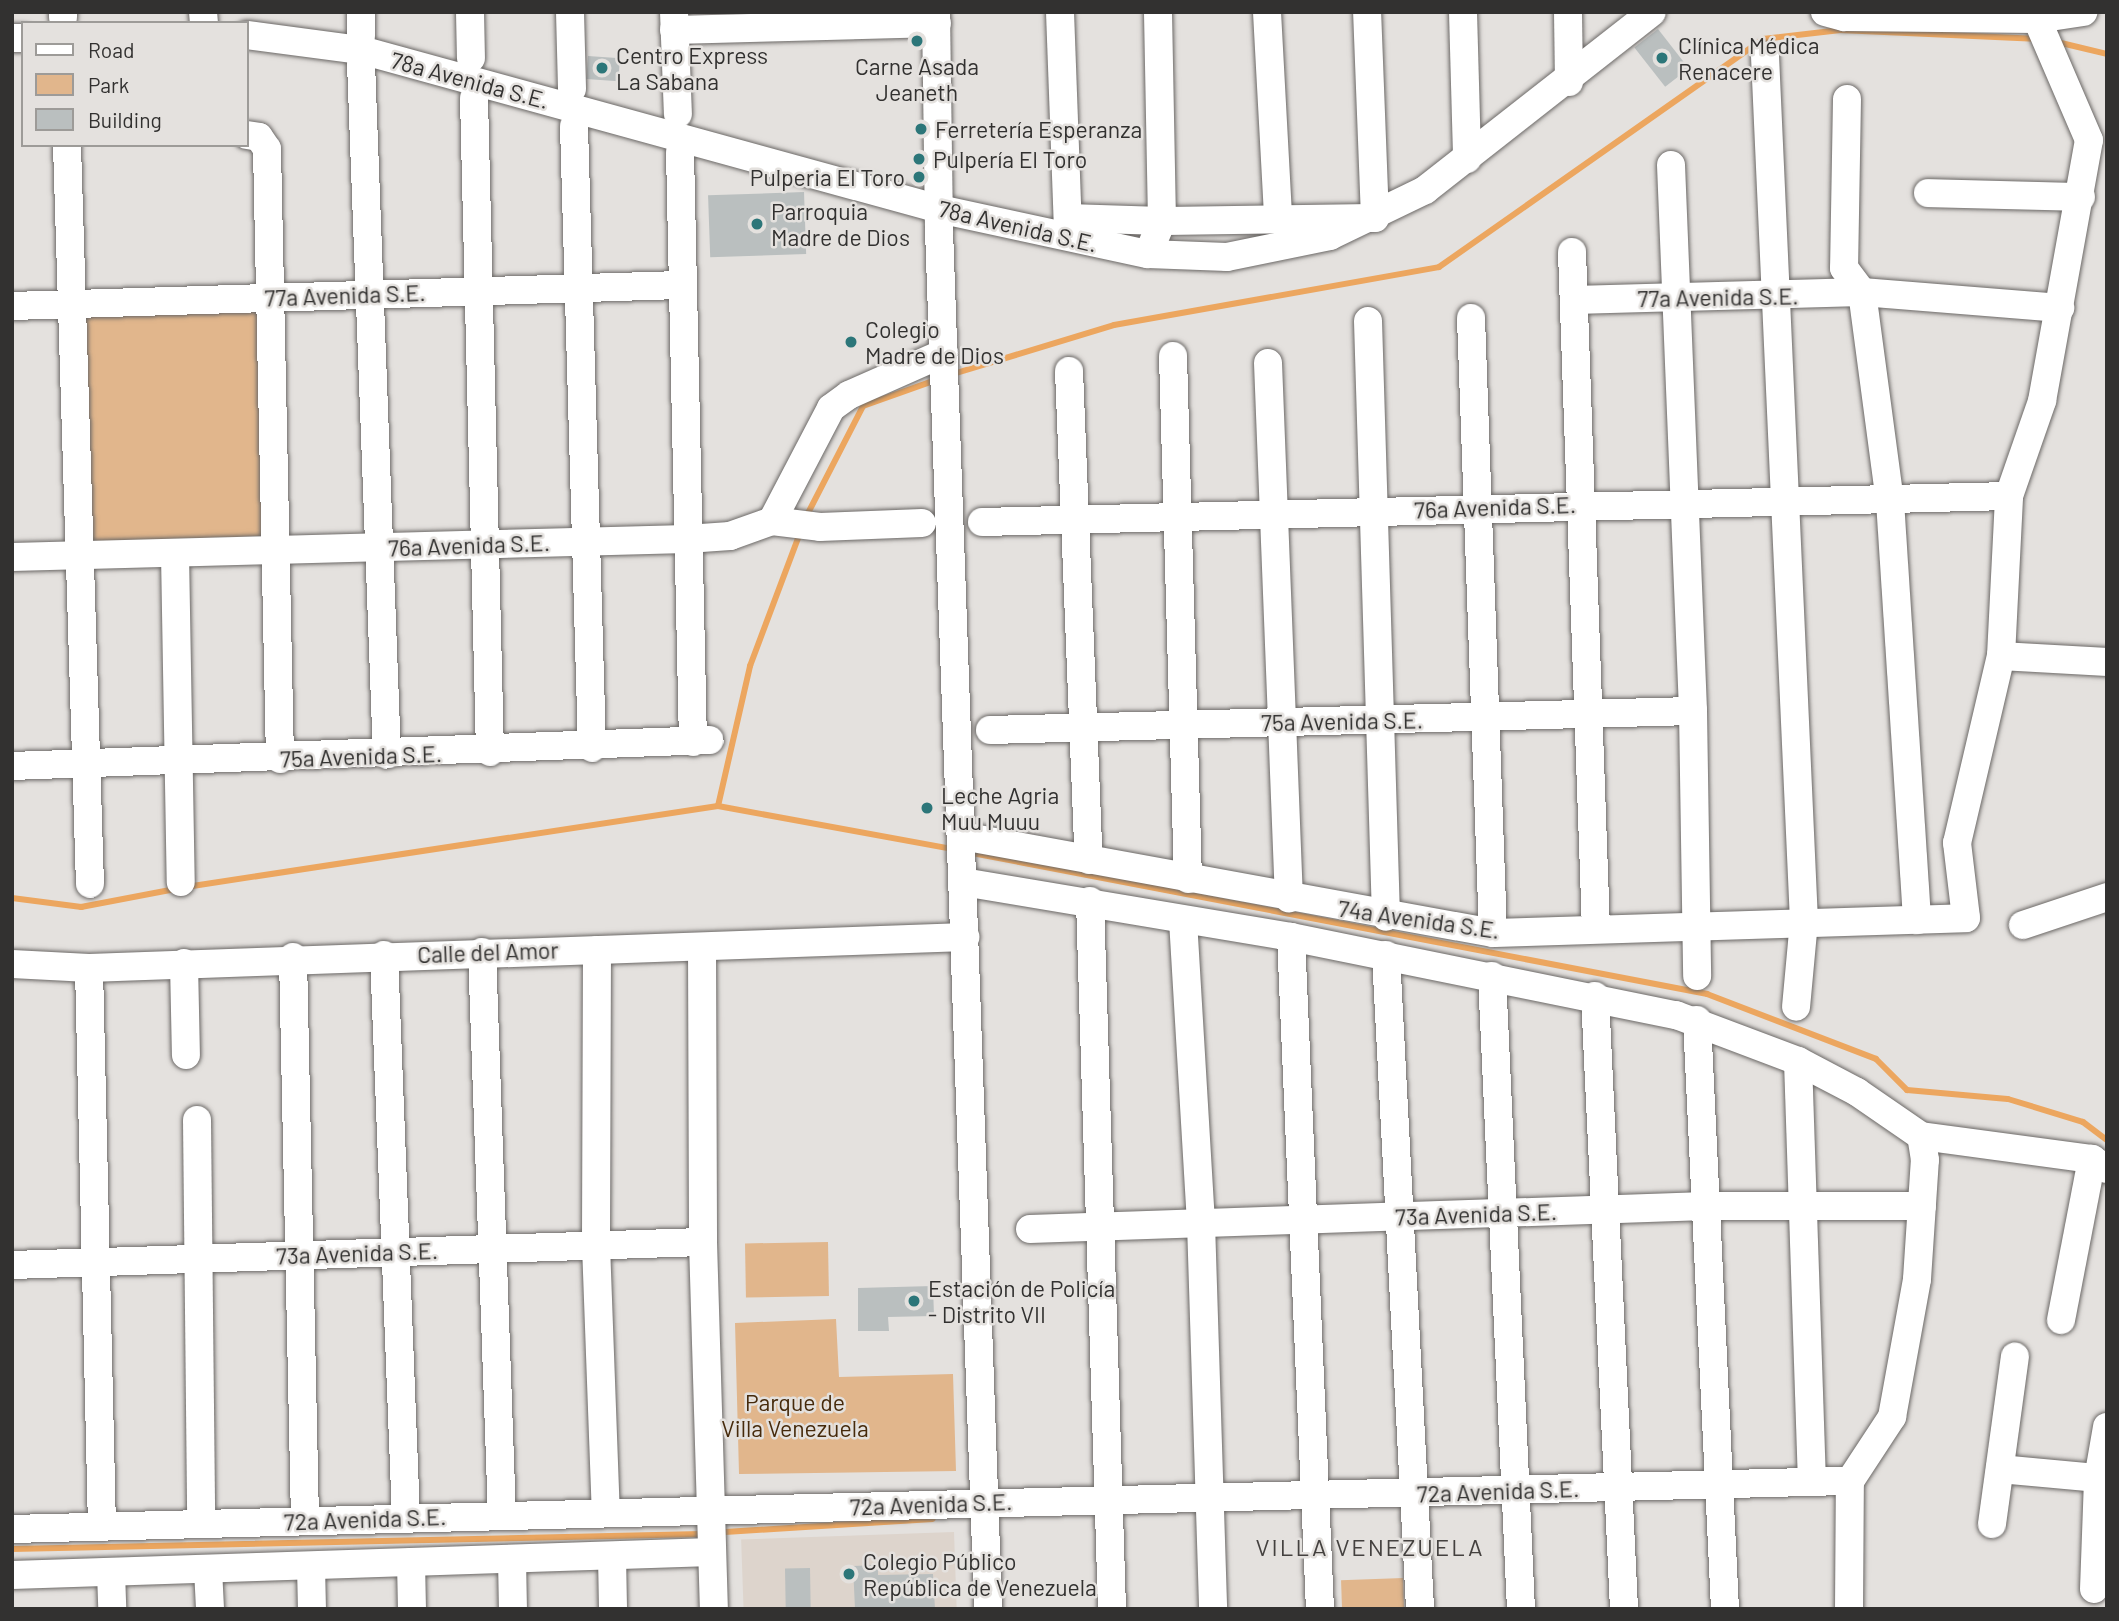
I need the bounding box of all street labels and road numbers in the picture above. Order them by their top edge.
street label: 78a Avenida S.E. [388,46,552,114]
street label: 78a Avenida S.E. [936,194,1100,258]
street label: 77a Avenida S.E. [264,278,426,312]
street label: 77a Avenida S.E. [1637,282,1799,312]
street label: 76a Avenida S.E. [1413,490,1577,524]
street label: 76a Avenida S.E. [387,528,551,562]
street label: 75a Avenida S.E. [1261,706,1423,736]
street label: 75a Avenida S.E. [279,739,443,773]
street label: 74a Avenida S.E. [1336,894,1502,944]
street label: Calle del Amor [417,936,559,968]
street label: 73a Avenida S.E. [1394,1197,1558,1231]
street label: 73a Avenida S.E. [275,1236,439,1270]
street label: 72a Avenida S.E. [1416,1474,1580,1508]
street label: 72a Avenida S.E. [849,1487,1013,1521]
street label: 72a Avenida S.E. [283,1502,447,1536]

